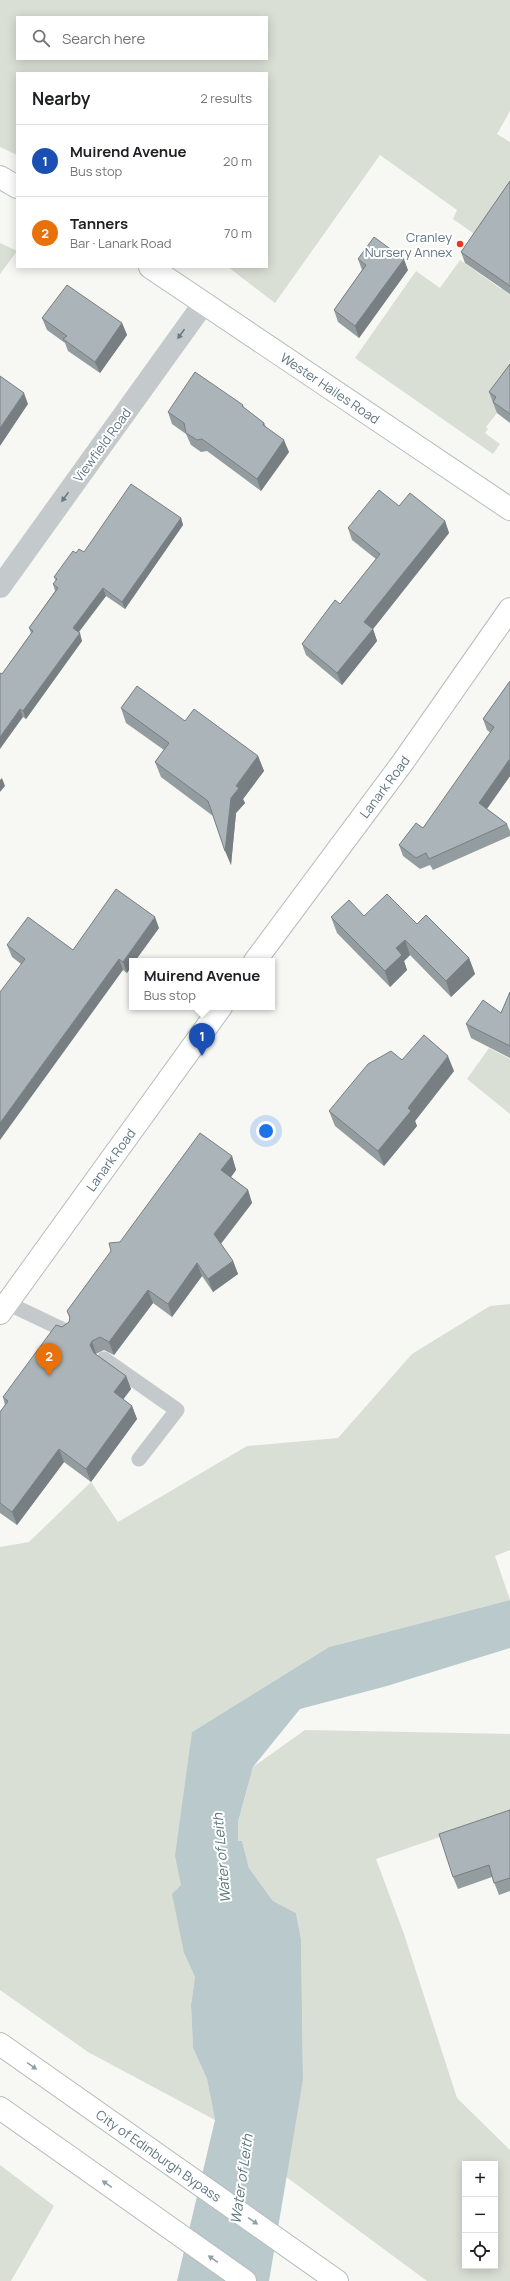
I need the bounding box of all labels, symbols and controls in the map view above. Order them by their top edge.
search box [16,16,268,60]
icon: search [30,27,52,49]
text: Search here [62,28,145,49]
text: Nearby [32,87,90,110]
text: 2 results [200,89,252,107]
text: Muirend Avenue [70,141,187,162]
text: 1 [42,152,48,170]
text: 20 m [223,152,252,170]
text: Bus stop [70,162,122,180]
text: Tanners [70,213,128,234]
text: 2 [41,224,49,242]
text: 70 m [224,224,252,242]
place label: Cranley Nursery Annex [365,228,452,261]
text: Bar · Lanark Road [70,234,171,252]
marker: Cranley Nursery Annex [455,239,465,249]
one-way arrow [177,329,185,340]
street label: Wester Hailes Road [277,348,383,428]
street label: Viewfield Road [69,404,135,486]
one-way arrow [61,492,69,502]
street label: Lanark Road [355,752,414,822]
popup [129,958,275,1010]
text: Muirend Avenue [144,965,260,986]
text: Bus stop [144,986,196,1004]
pin: 1 [189,1023,215,1056]
your location [256,1121,276,1141]
street label: Lanark Road [82,1125,139,1195]
pin: 2 [36,1343,62,1376]
water label: Water of Leith [208,1812,234,1904]
one-way arrow [27,2062,37,2070]
street label: City of Edinburgh Bypass [93,2105,225,2206]
water label: Water of Leith [225,2132,257,2225]
map controls [462,2161,498,2269]
button: + [462,2161,498,2197]
one-way arrow [102,2180,112,2188]
button: − [462,2197,498,2233]
one-way arrow [247,2217,258,2225]
button: locate [462,2233,498,2269]
one-way arrow [208,2254,219,2263]

